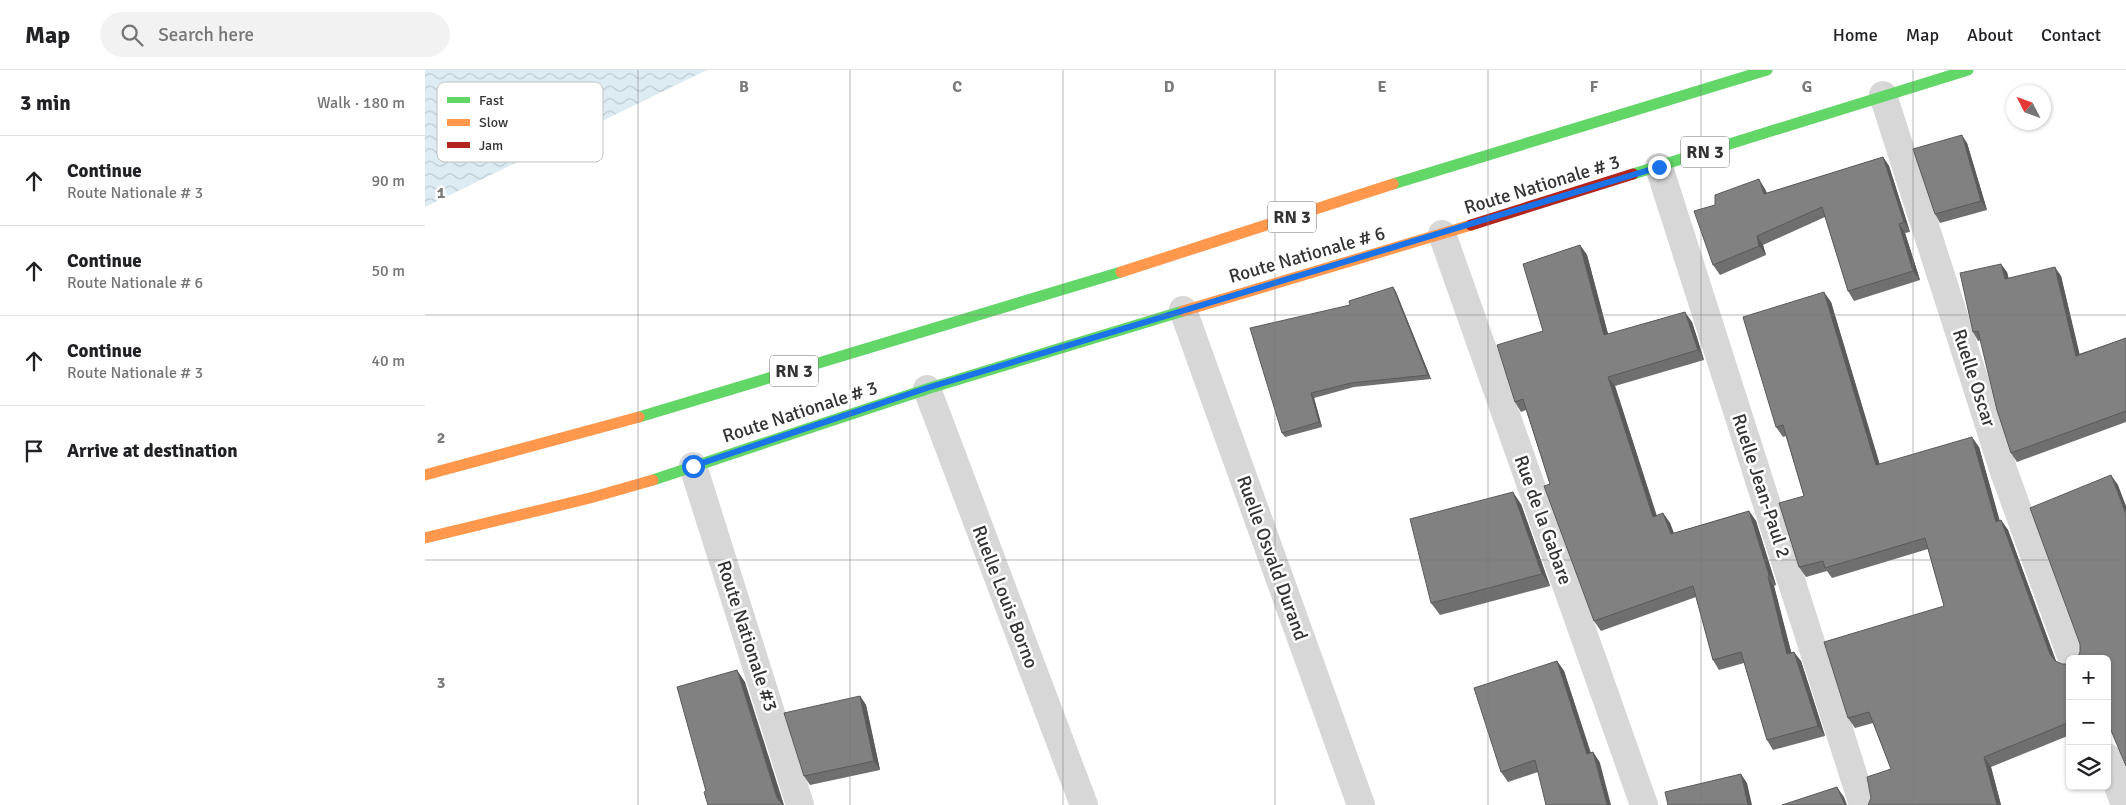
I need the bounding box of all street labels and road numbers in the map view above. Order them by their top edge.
road number: RN 3 [1681,136,1729,168]
street label: Route Nationale # 3 [1461,150,1623,220]
road number: RN 3 [1268,202,1316,232]
street label: Route Nationale # 6 [1226,221,1388,289]
street label: Ruelle Oscar [1947,326,2001,430]
road number: RN 3 [770,356,818,386]
street label: Route Nationale # 3 [719,376,881,448]
street label: Ruelle Jean-Paul 2 [1726,411,1796,561]
street label: Rue de la Gabare [1508,452,1578,588]
street label: Ruelle Osvald Durand [1231,472,1313,644]
street label: Ruelle Louis Borno [967,522,1043,672]
street label: Route Nationale #3 [711,557,783,715]

